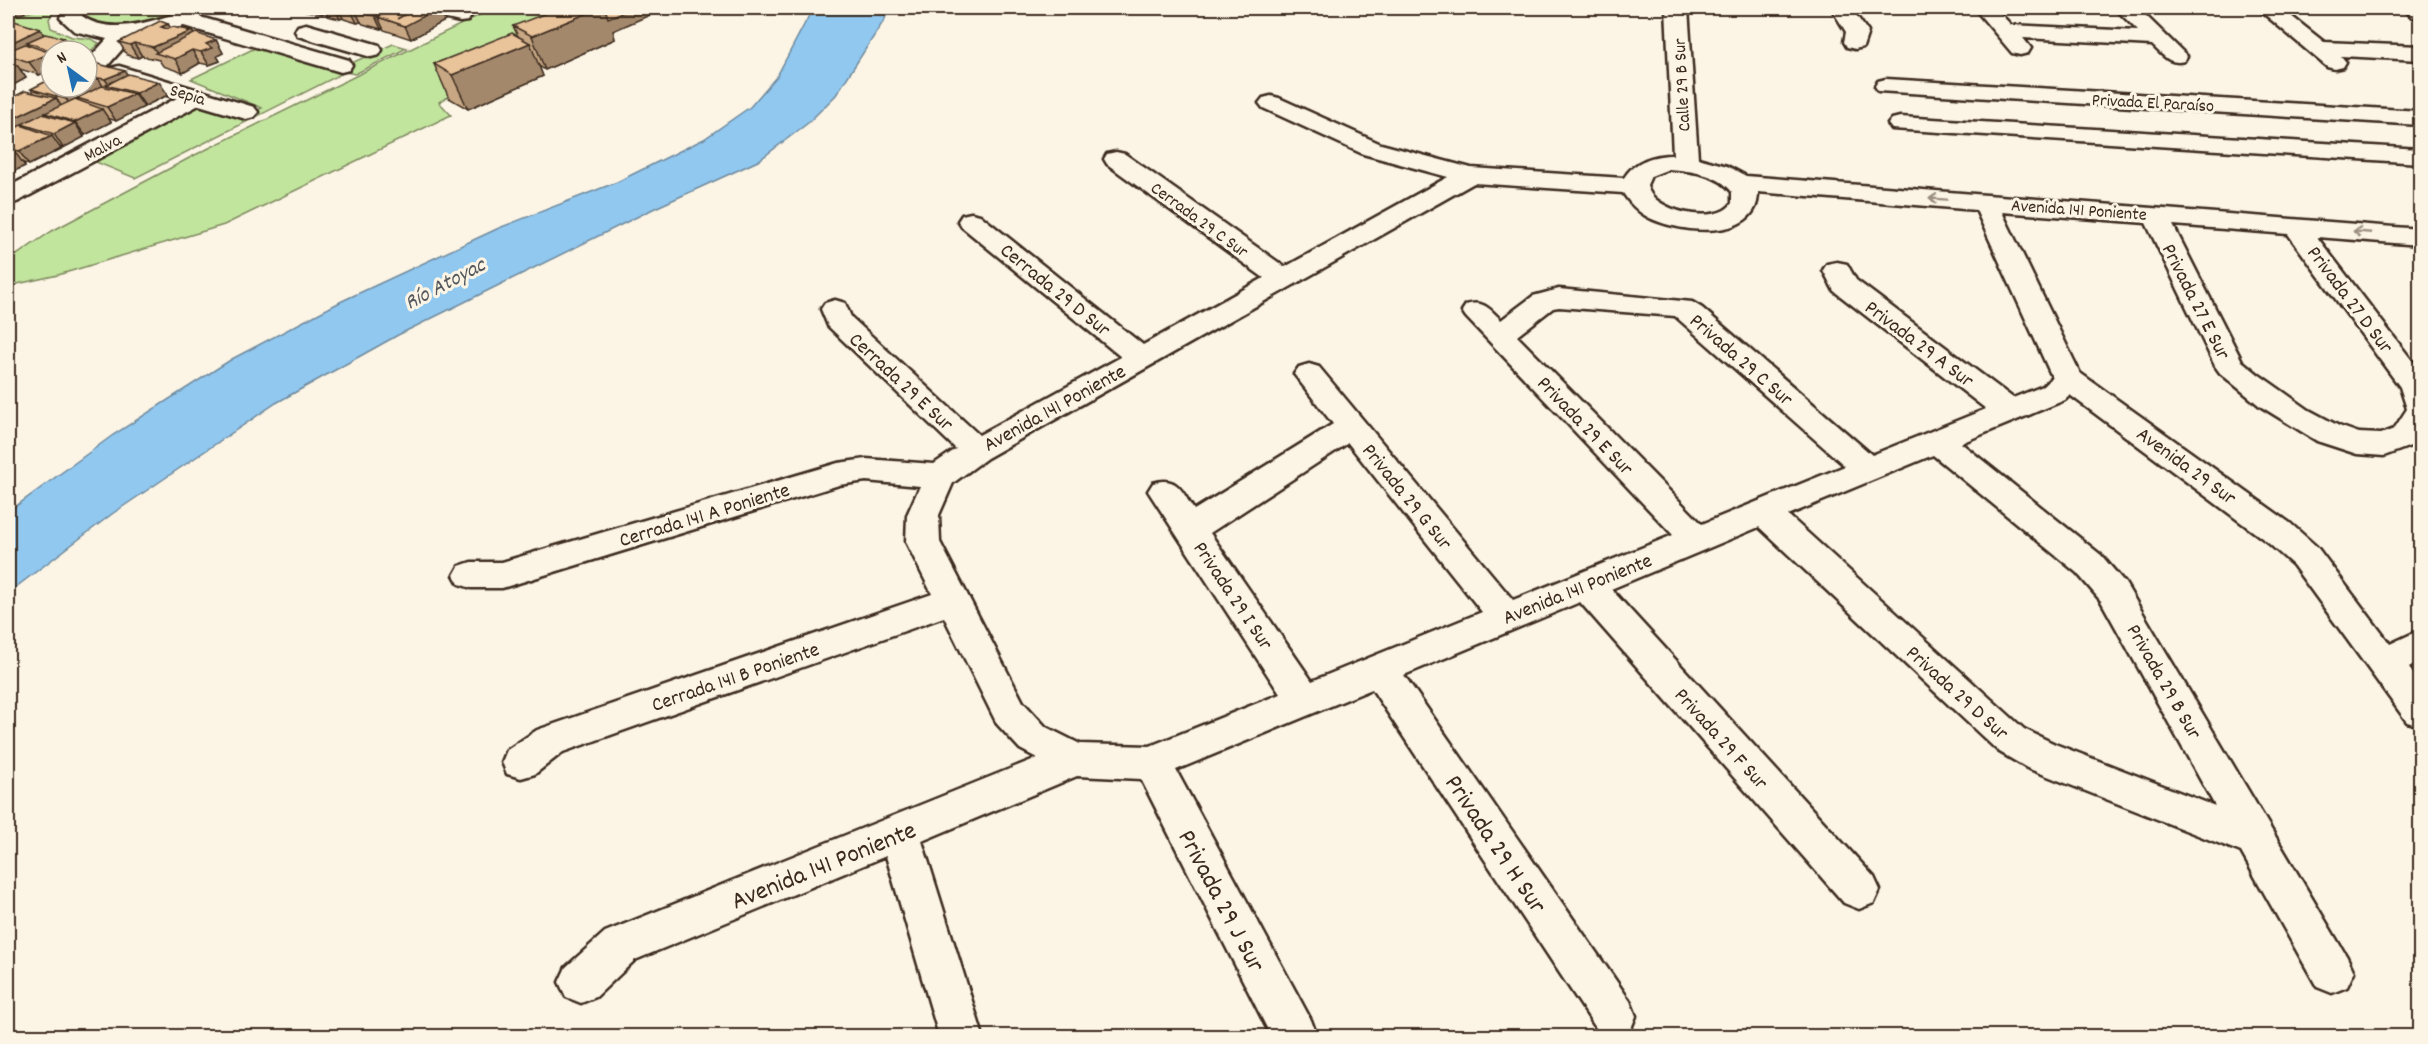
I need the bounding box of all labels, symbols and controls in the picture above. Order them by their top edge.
street label: Calle 29 B Sur [1669,37,1698,132]
north arrow [39,39,99,99]
text: N [53,47,72,70]
street label: Sepia [166,79,209,114]
street label: Privada El Paraíso [2091,89,2215,120]
street label: Malva [80,129,127,169]
street label: Cerrada 29 C Sur [1145,177,1253,265]
one-way arrow [1928,193,1948,204]
street label: Avenida 141 Poniente [2010,194,2148,229]
one-way arrow [2353,226,2373,237]
street label: Cerrada 29 D Sur [992,237,1116,346]
street label: Privada 27 E Sur [2152,239,2237,366]
street label: Privada 27 D Sur [2298,241,2399,361]
water label: Río Atoyac [400,250,493,319]
street label: Privada 29 A Sur [1857,294,1979,397]
street label: Privada 29 C Sur [1681,308,1799,415]
street label: Cerrada 29 E Sur [841,327,959,440]
street label: Avenida 141 Poniente [979,358,1132,461]
street label: Privada 29 E Sur [1528,371,1639,484]
street label: Avenida 29 Sur [2129,421,2242,514]
street label: Privada 29 G Sur [1353,438,1458,558]
street label: Cerrada 141 A Poniente [616,477,794,557]
street label: Privada 29 I Sur [1184,536,1279,657]
street label: Avenida 141 Poniente [1499,547,1657,634]
street label: Privada 29 B Sur [2117,619,2208,746]
street label: Cerrada 141 B Poniente [648,636,824,722]
street label: Privada 29 D Sur [1898,640,2014,749]
street label: Privada 29 F Sur [1666,682,1774,798]
street label: Privada 29 H Sur [1434,768,1554,922]
street label: Avenida 141 Poniente [726,813,922,921]
street label: Privada 29 J Sur [1167,824,1273,980]

